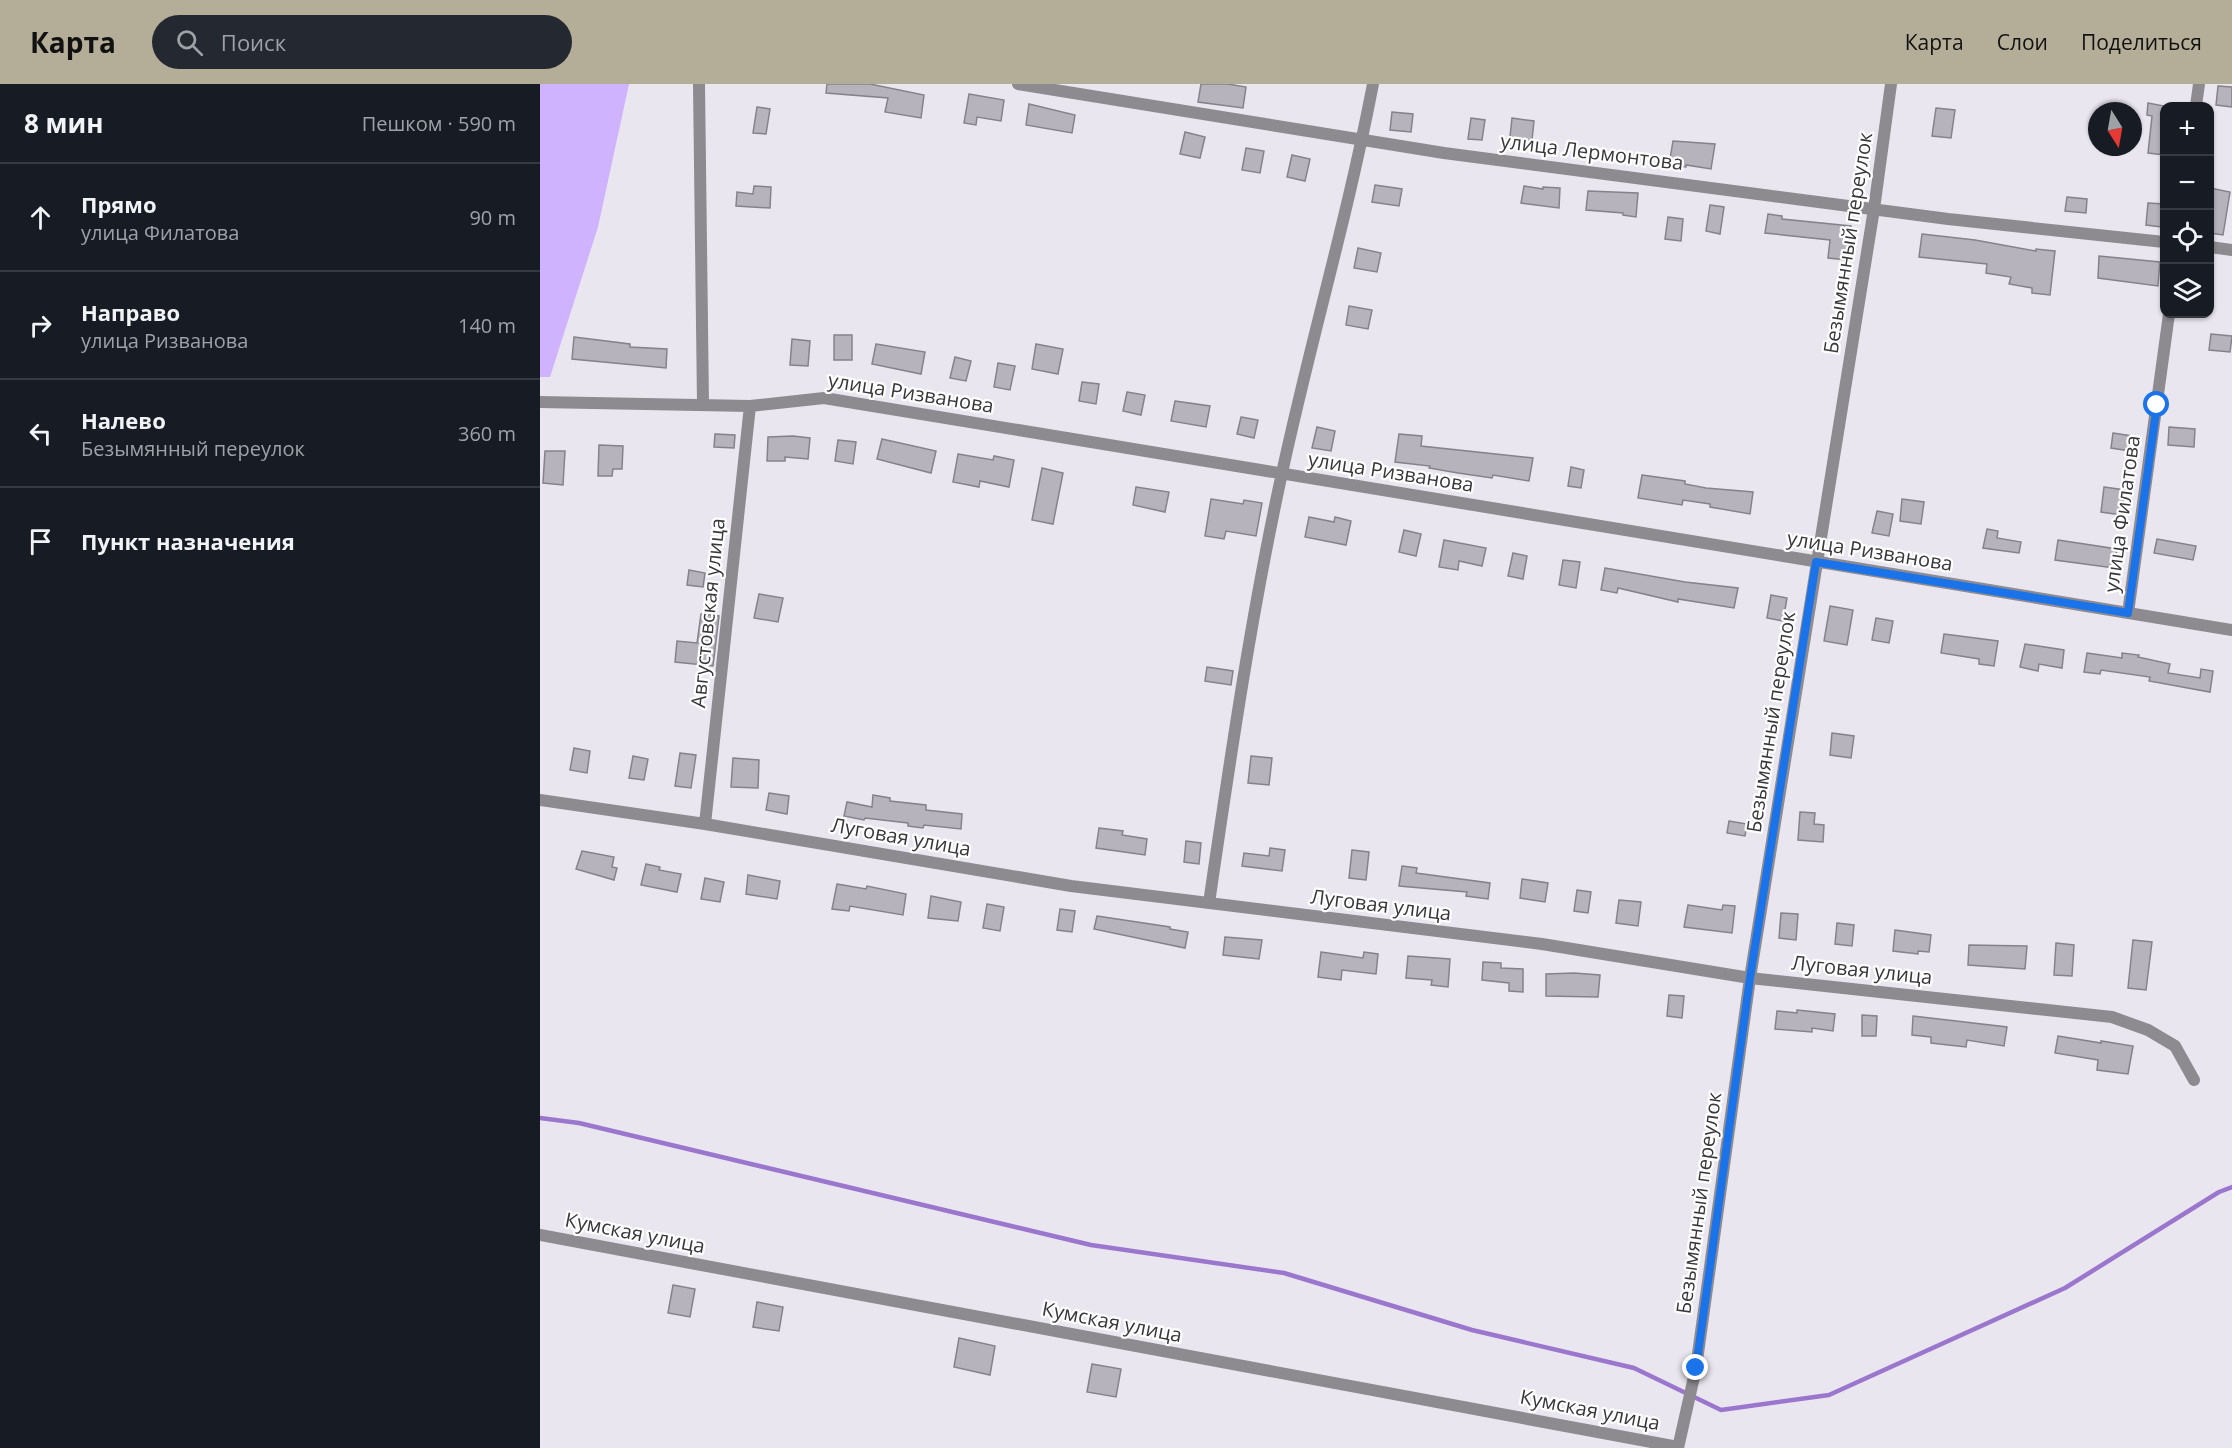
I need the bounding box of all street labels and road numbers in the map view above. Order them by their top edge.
street label: улица Лермонтова [1499,127,1685,176]
street label: Безымянный переулок [1817,130,1878,356]
street label: улица Ризванова [826,366,996,419]
street label: улица Филатова [2097,434,2146,594]
street label: улица Ризванова [1306,445,1476,498]
street label: Августовская улица [684,517,731,709]
street label: улица Ризванова [1785,524,1955,577]
street label: Безымянный переулок [1740,609,1801,835]
street label: Луговая улица [829,811,973,862]
street label: Луговая улица [1309,882,1453,927]
street label: Луговая улица [1790,949,1934,990]
street label: Безымянный переулок [1670,1090,1728,1316]
street label: Кумская улица [563,1206,707,1259]
street label: Кумская улица [1040,1295,1184,1348]
street label: Кумская улица [1518,1383,1662,1436]

